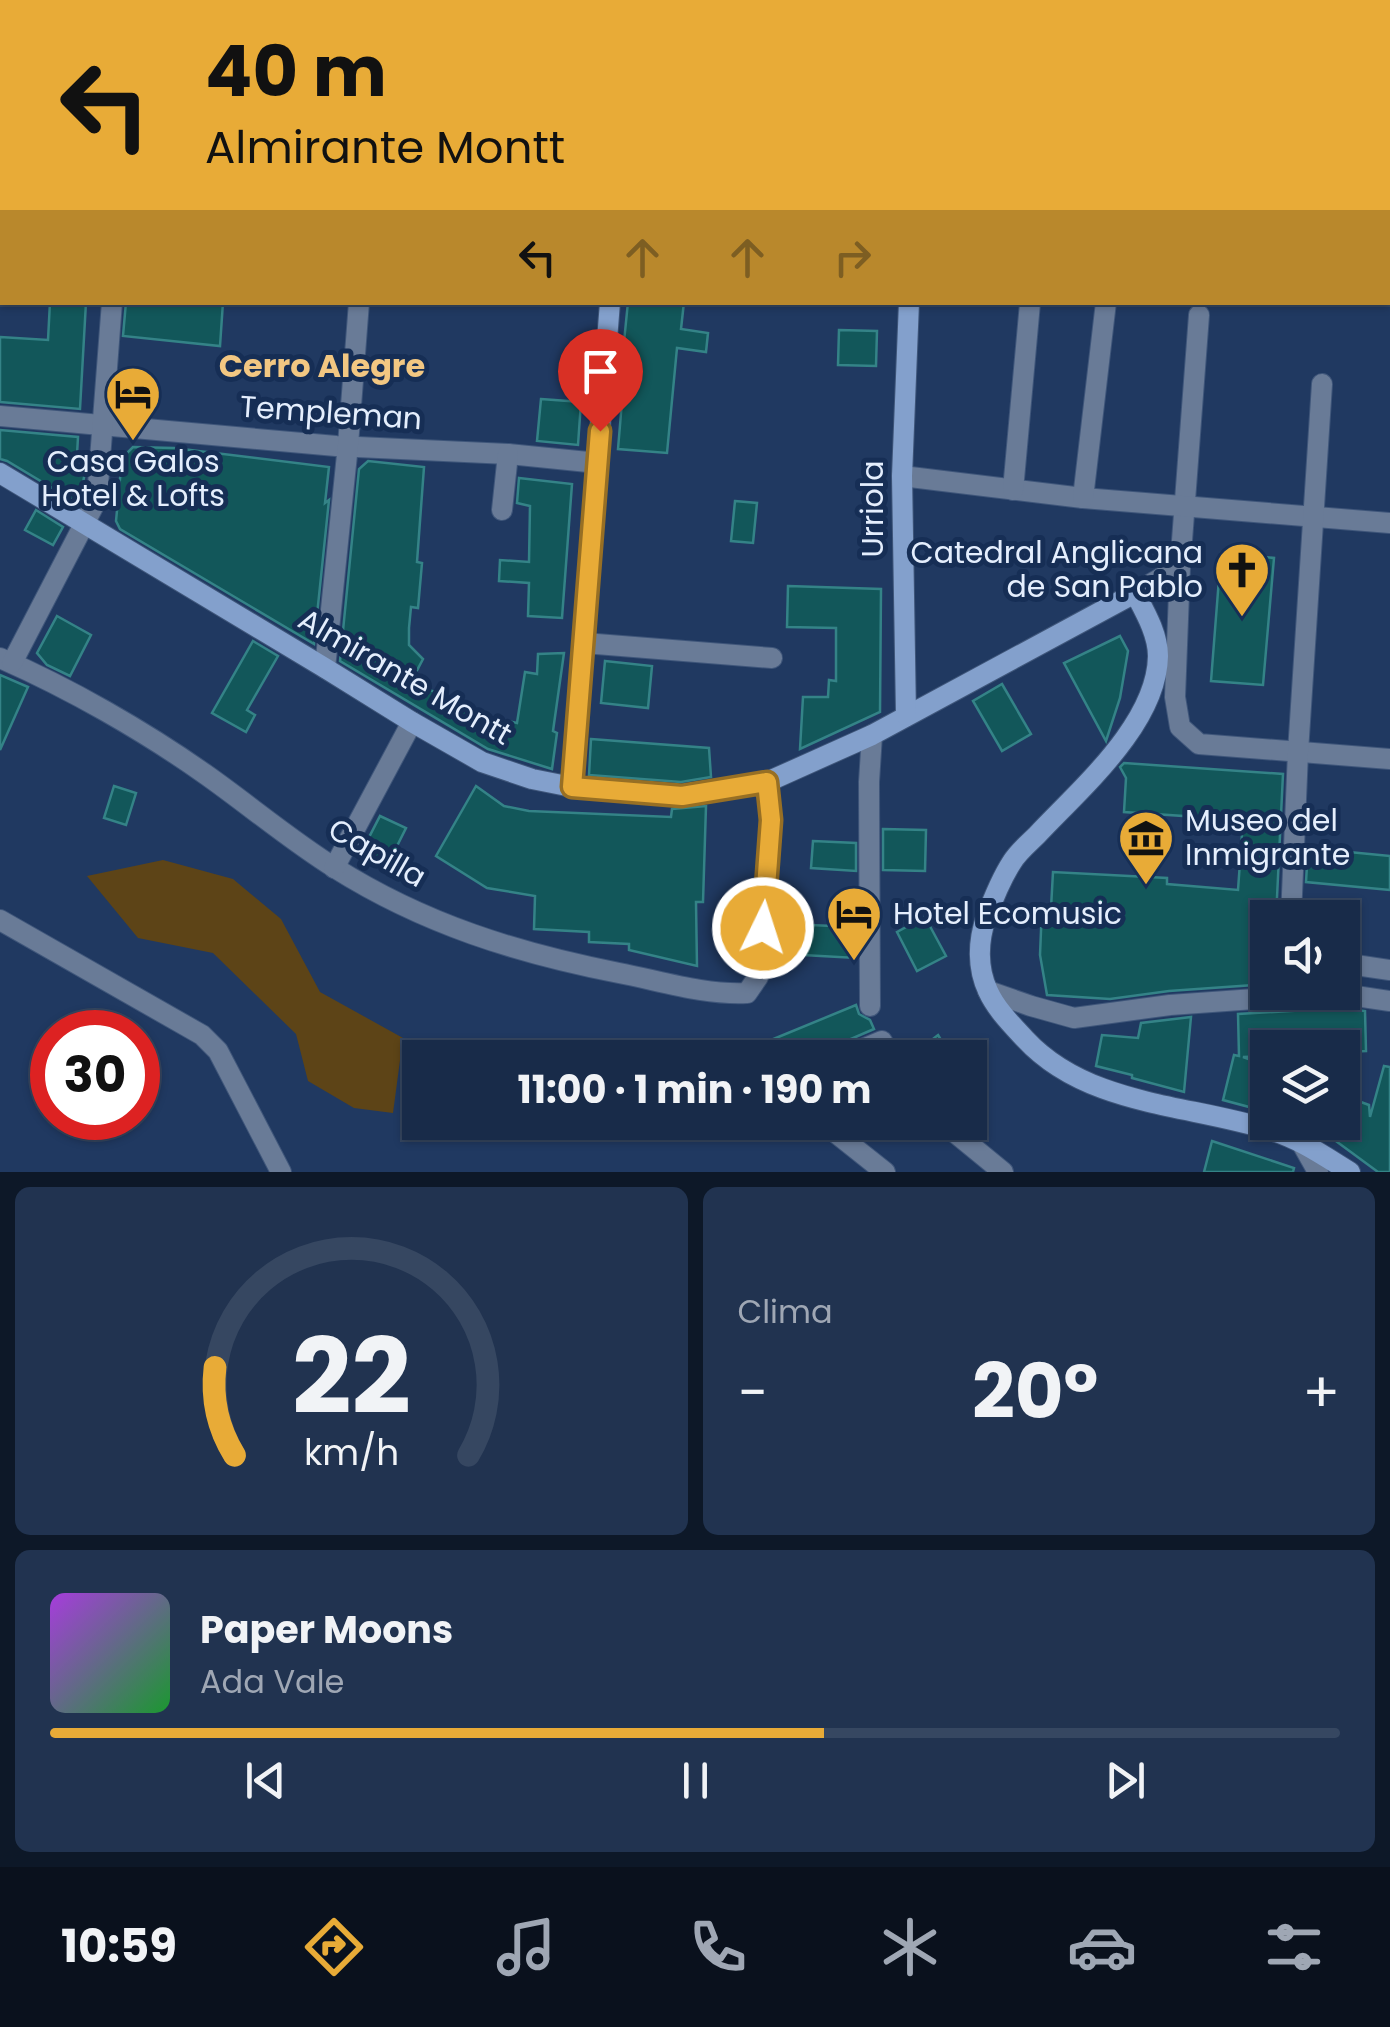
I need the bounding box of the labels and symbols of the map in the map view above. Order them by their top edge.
pin [558,329,643,432]
district label: Cerro Alegre [219,343,425,388]
hotel icon: Casa Galos Hotel & Lofts [103,364,163,443]
street label: Templeman [239,385,424,440]
place label: Casa Galos Hotel & Lofts [41,440,225,517]
street label: Urriola [851,461,894,557]
place label: Catedral Anglicana de San Pablo [910,531,1203,608]
church icon: Catedral Anglicana de San Pablo [1212,540,1272,619]
street label: Almirante Montt [291,598,520,755]
place label: Museo del Inmigrante [1185,799,1350,876]
street label: Capilla [321,807,434,898]
museum icon: Museo del Inmigrante [1116,808,1176,887]
position arrow [711,876,815,980]
hotel icon: Hotel Ecomusic [824,884,884,963]
place label: Hotel Ecomusic [893,892,1122,935]
speed limit sign: 30 [30,1010,160,1140]

